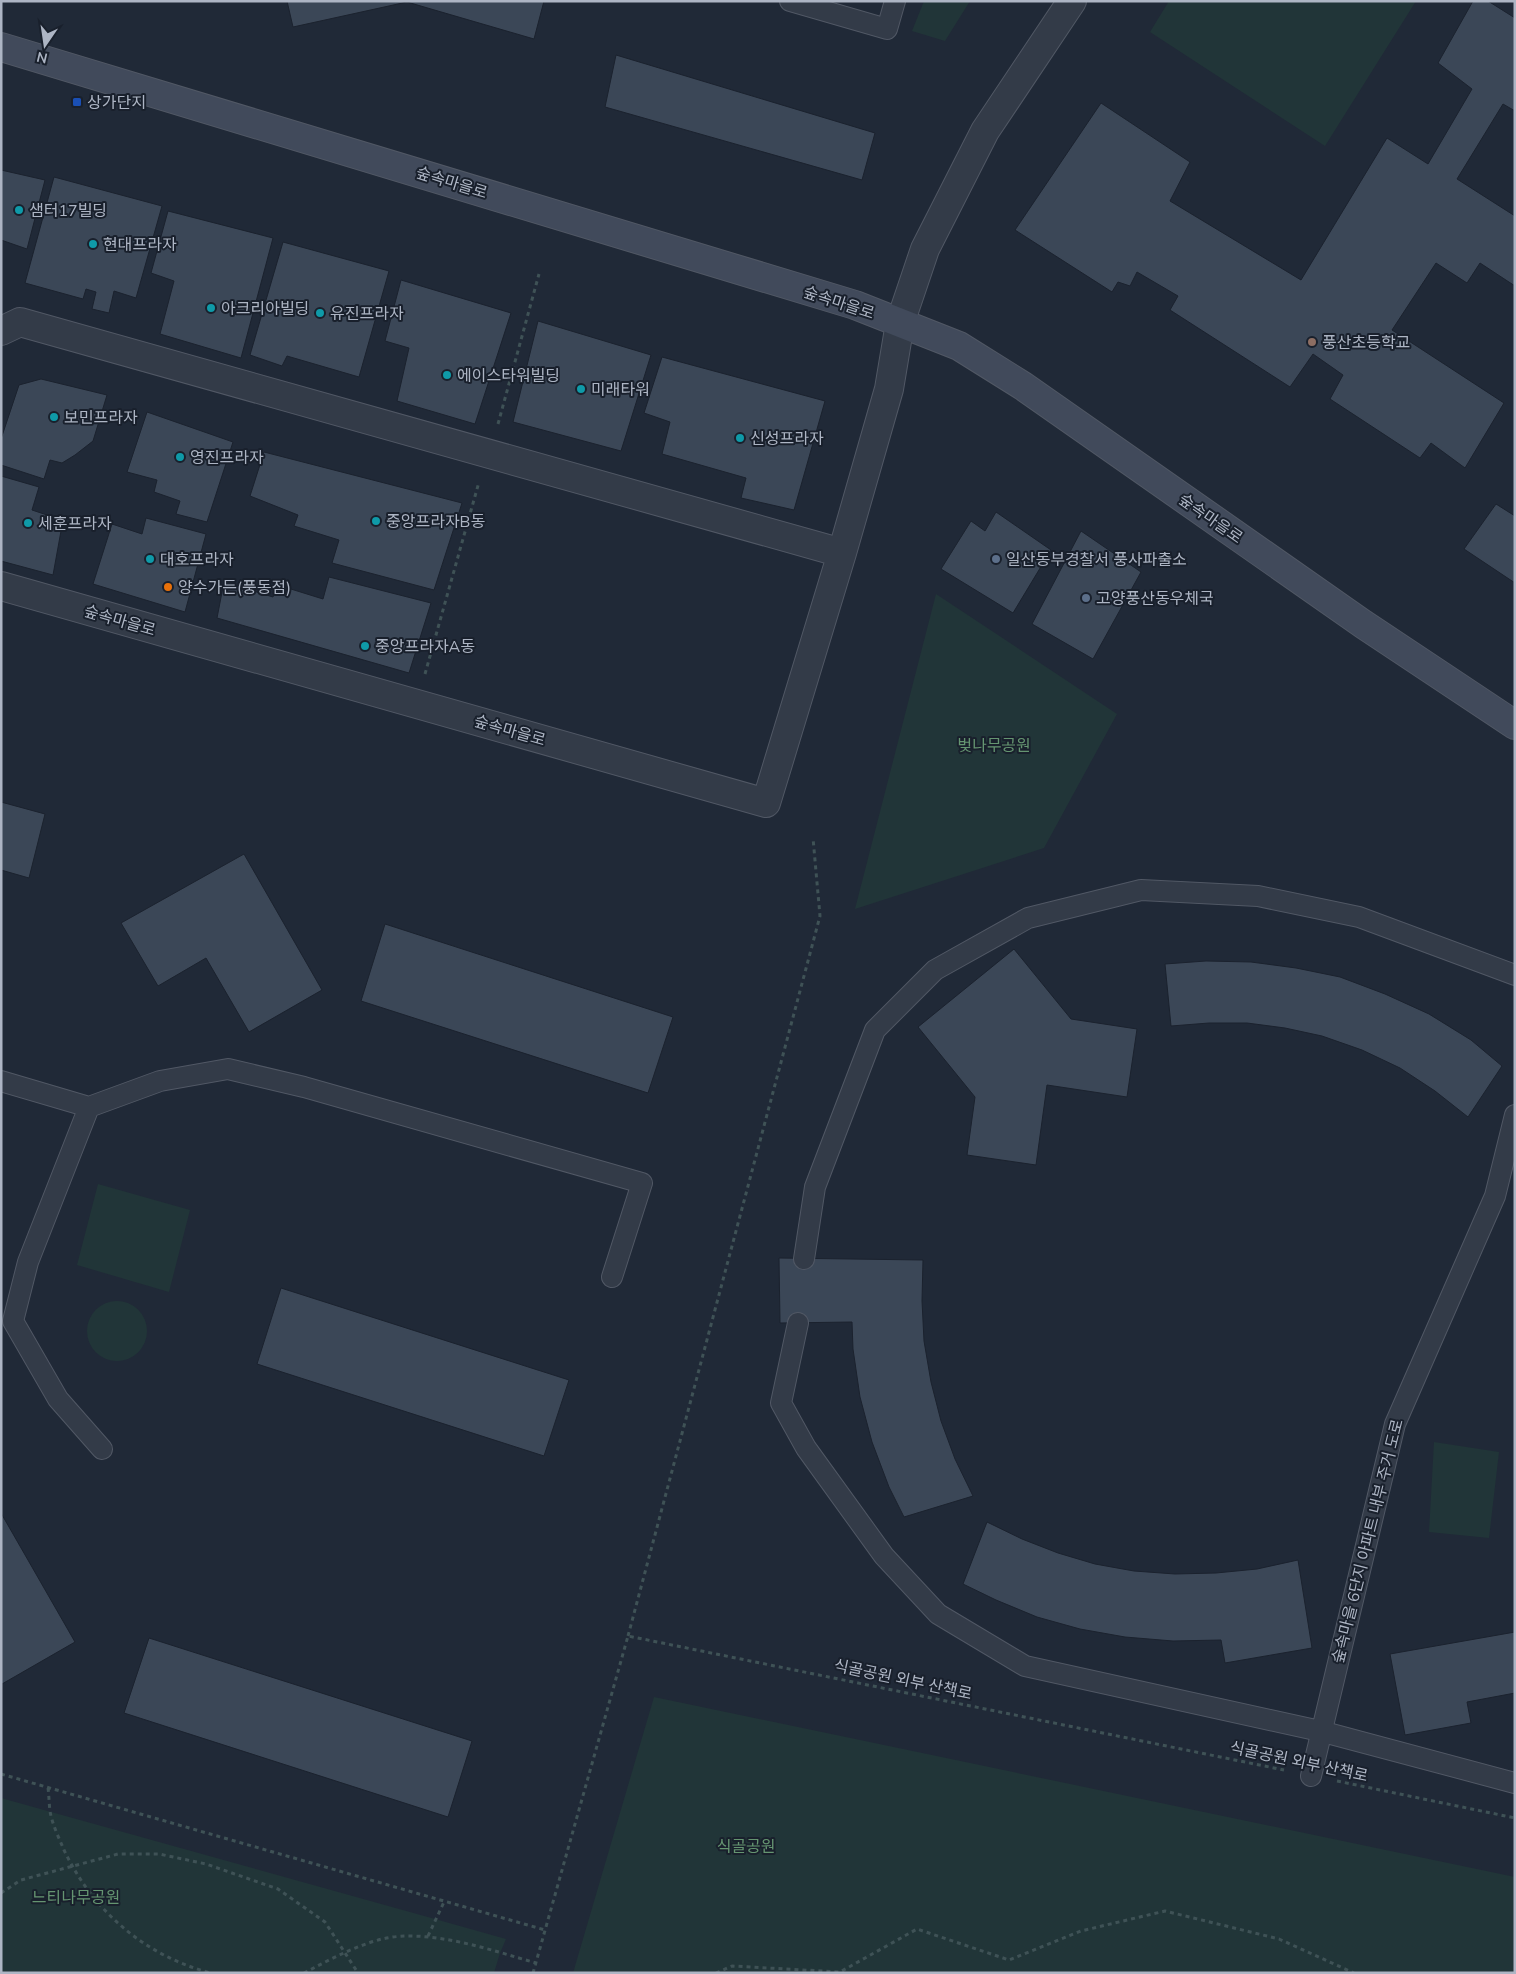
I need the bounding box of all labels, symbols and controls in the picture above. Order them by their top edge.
north arrow [20,20,70,70]
text: N [35,47,49,68]
place label: 상가단지 [87,92,146,114]
marker: 상가단지 [71,96,83,108]
street label: 숲속마을로 [413,162,490,204]
place label: 샘터17빌딩 [29,200,107,222]
marker: 샘터17빌딩 [13,204,25,216]
place label: 현대프라자 [103,234,177,256]
marker: 현대프라자 [87,238,99,250]
street label: 숲속마을로 [800,281,877,325]
place label: 아크리아빌딩 [221,298,309,320]
marker: 아크리아빌딩 [205,302,217,314]
place label: 유진프라자 [330,303,404,325]
marker: 유진프라자 [314,307,326,319]
place label: 풍산초등학교 [1322,332,1410,354]
marker: 풍산초등학교 [1306,336,1318,348]
place label: 에이스타워빌딩 [457,365,560,387]
marker: 에이스타워빌딩 [441,369,453,381]
place label: 미래타워 [591,379,650,401]
marker: 미래타워 [575,383,587,395]
place label: 보민프라자 [64,407,138,429]
marker: 보민프라자 [48,411,60,423]
place label: 신성프라자 [750,428,824,450]
marker: 신성프라자 [734,432,746,444]
place label: 영진프라자 [190,447,264,469]
marker: 영진프라자 [174,451,186,463]
street label: 숲속마을로 [1174,489,1247,549]
place label: 중앙프라자B동 [386,511,485,533]
place label: 세훈프라자 [38,513,112,535]
marker: 중앙프라자B동 [370,515,382,527]
marker: 세훈프라자 [22,517,34,529]
place label: 대호프라자 [160,549,234,571]
place label: 일산동부경찰서 풍사파출소 [1006,549,1187,571]
marker: 대호프라자 [144,553,156,565]
marker: 일산동부경찰서 풍사파출소 [990,553,1002,565]
place label: 양수가든(풍동점) [178,577,291,599]
marker: 양수가든(풍동점) [162,581,174,593]
place label: 고양풍산동우체국 [1096,588,1214,610]
marker: 고양풍산동우체국 [1080,592,1092,604]
street label: 숲속마을로 [81,600,158,642]
place label: 중앙프라자A동 [375,636,475,658]
marker: 중앙프라자A동 [359,640,371,652]
street label: 숲속마을로 [471,710,548,752]
park label: 벚나무공원 [957,735,1031,757]
street label: 숲속마을 6단지 아파트 내부 주거 도로 [1327,1417,1409,1666]
street label: 식골공원 외부 산책로 [832,1655,974,1705]
street label: 식골공원 외부 산책로 [1228,1737,1370,1787]
park label: 식골공원 [717,1836,775,1858]
park label: 느티나무공원 [32,1887,120,1909]

